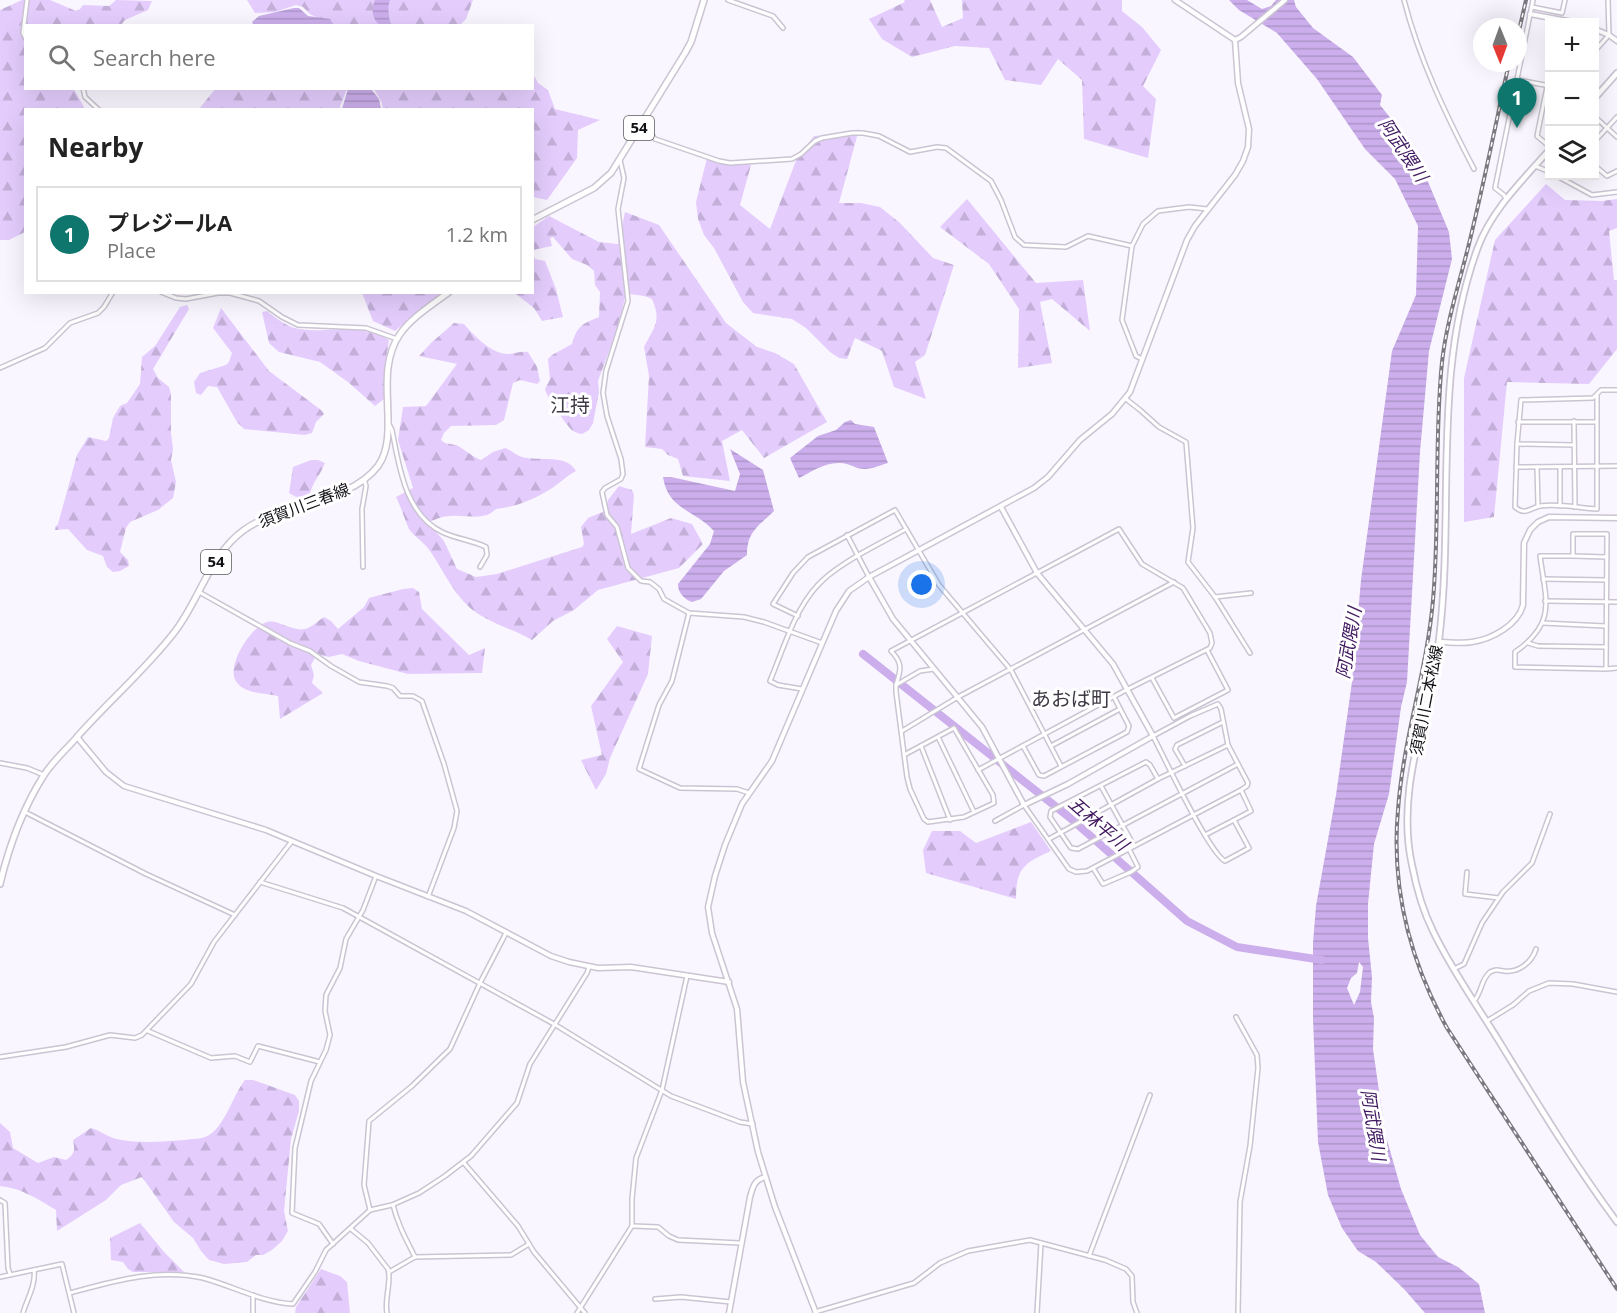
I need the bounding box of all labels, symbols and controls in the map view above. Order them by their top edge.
north arrow [1473,18,1527,72]
map controls [1545,18,1599,180]
button: + [1545,18,1599,72]
search box [24,24,534,90]
icon: search [45,41,78,74]
text: Search here [93,42,216,72]
button: − [1545,72,1599,126]
pin: 1 [1498,78,1537,128]
water label: 阿武隈川 [1374,113,1435,188]
road number: 54 [624,116,654,140]
button: layers [1545,126,1599,180]
text: Nearby [48,129,143,165]
text: プレジールA [107,207,232,237]
text: 1 [64,221,75,248]
text: 1.2 km [446,221,508,248]
text: Place [107,237,156,264]
district label: 江持 [550,391,590,418]
street label: 須賀川三春線 [255,478,353,532]
road number: 54 [201,550,231,574]
your location [907,570,936,599]
water label: 阿武隈川 [1330,603,1366,680]
street label: 須賀川二本松線 [1405,643,1447,757]
district label: あおば町 [1031,685,1111,712]
water label: 五林平川 [1064,791,1135,857]
water label: 阿武隈川 [1357,1087,1392,1164]

